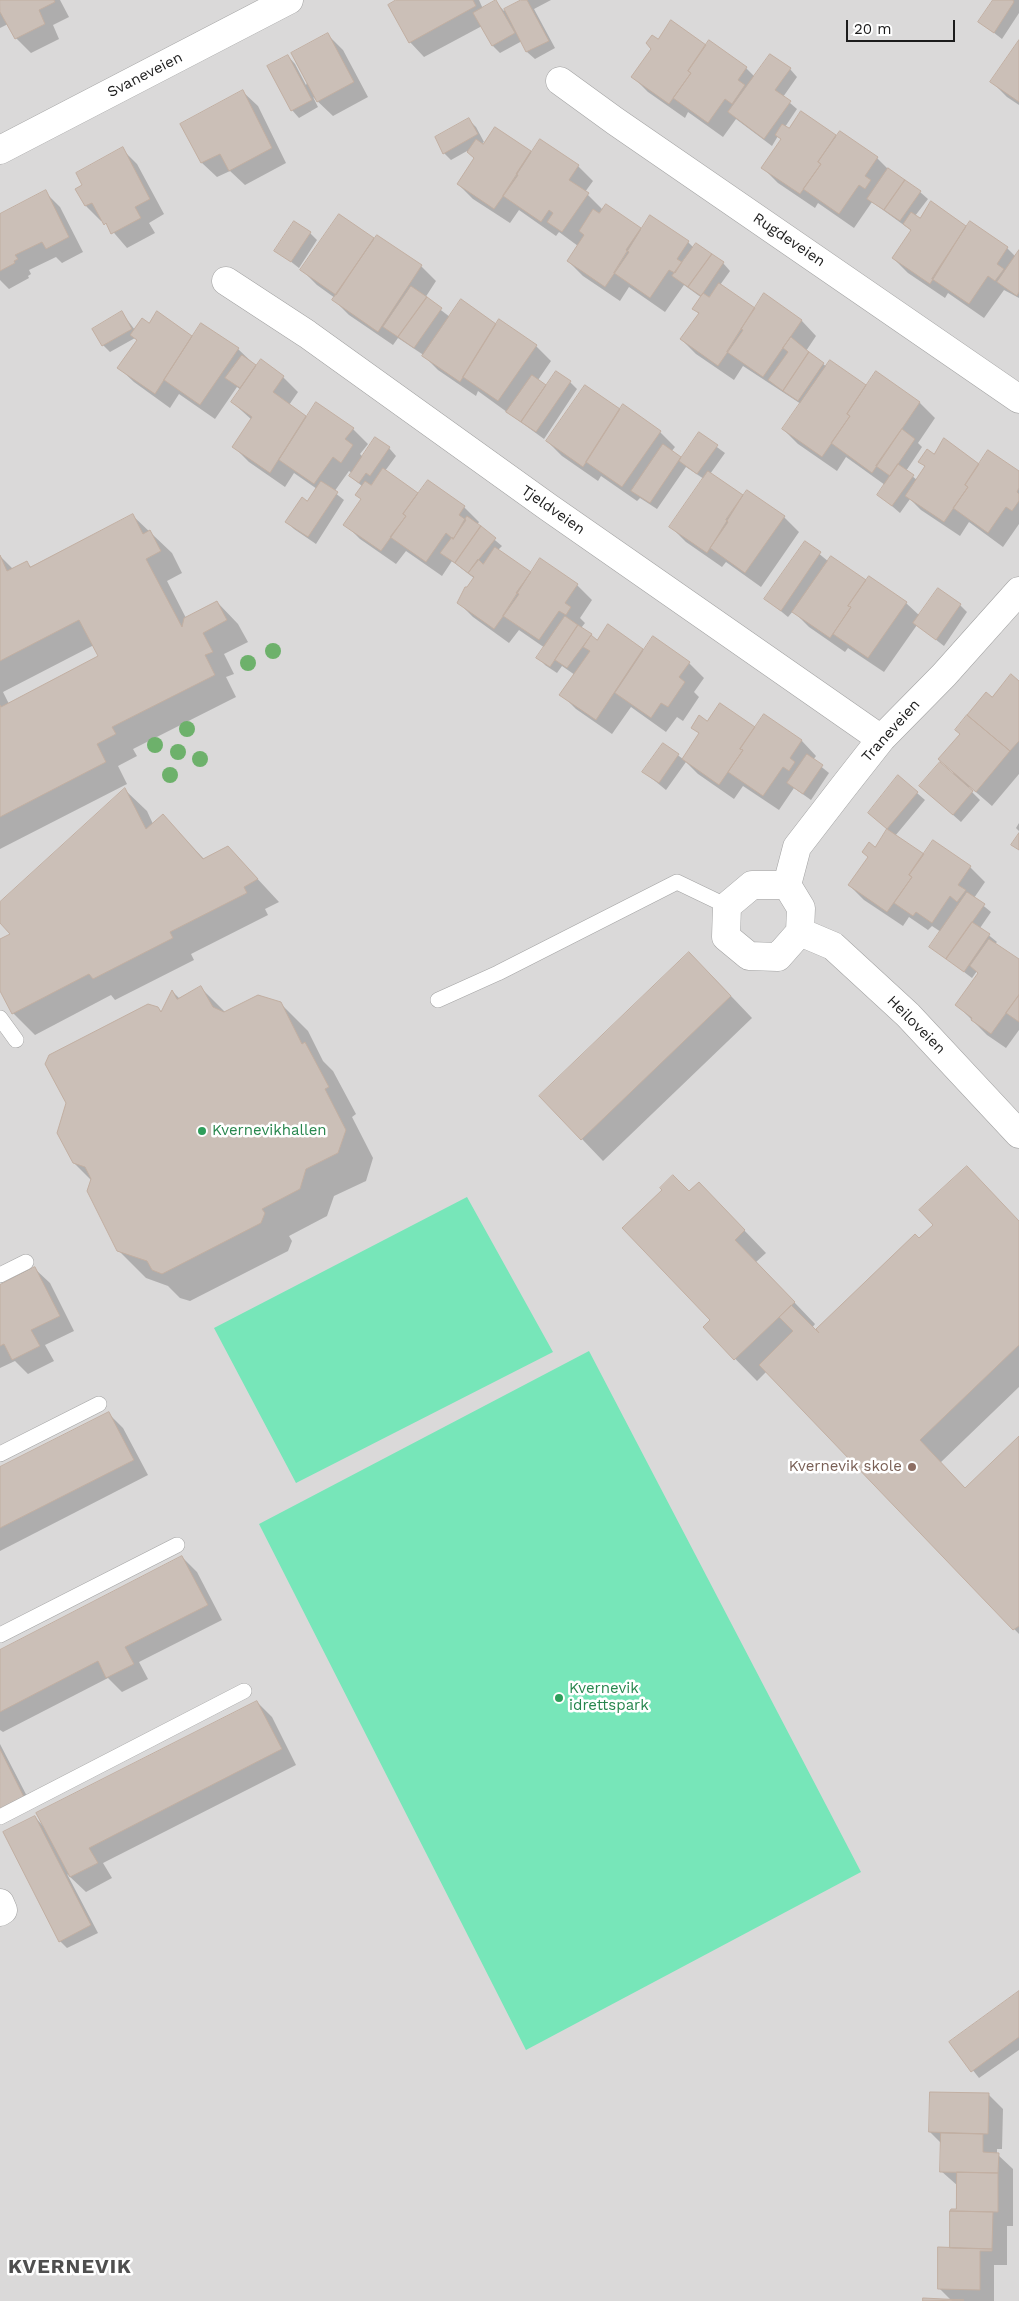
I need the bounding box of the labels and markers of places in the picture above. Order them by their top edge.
place label: Kvernevikhallen [212,1122,327,1140]
marker: Kvernevikhallen [196,1125,208,1137]
place label: Kvernevik skole [789,1458,902,1476]
marker: Kvernevik skole [906,1461,918,1473]
place label: Kvernevik idrettspark [569,1680,649,1715]
marker: Kvernevik idrettspark [553,1692,565,1704]

